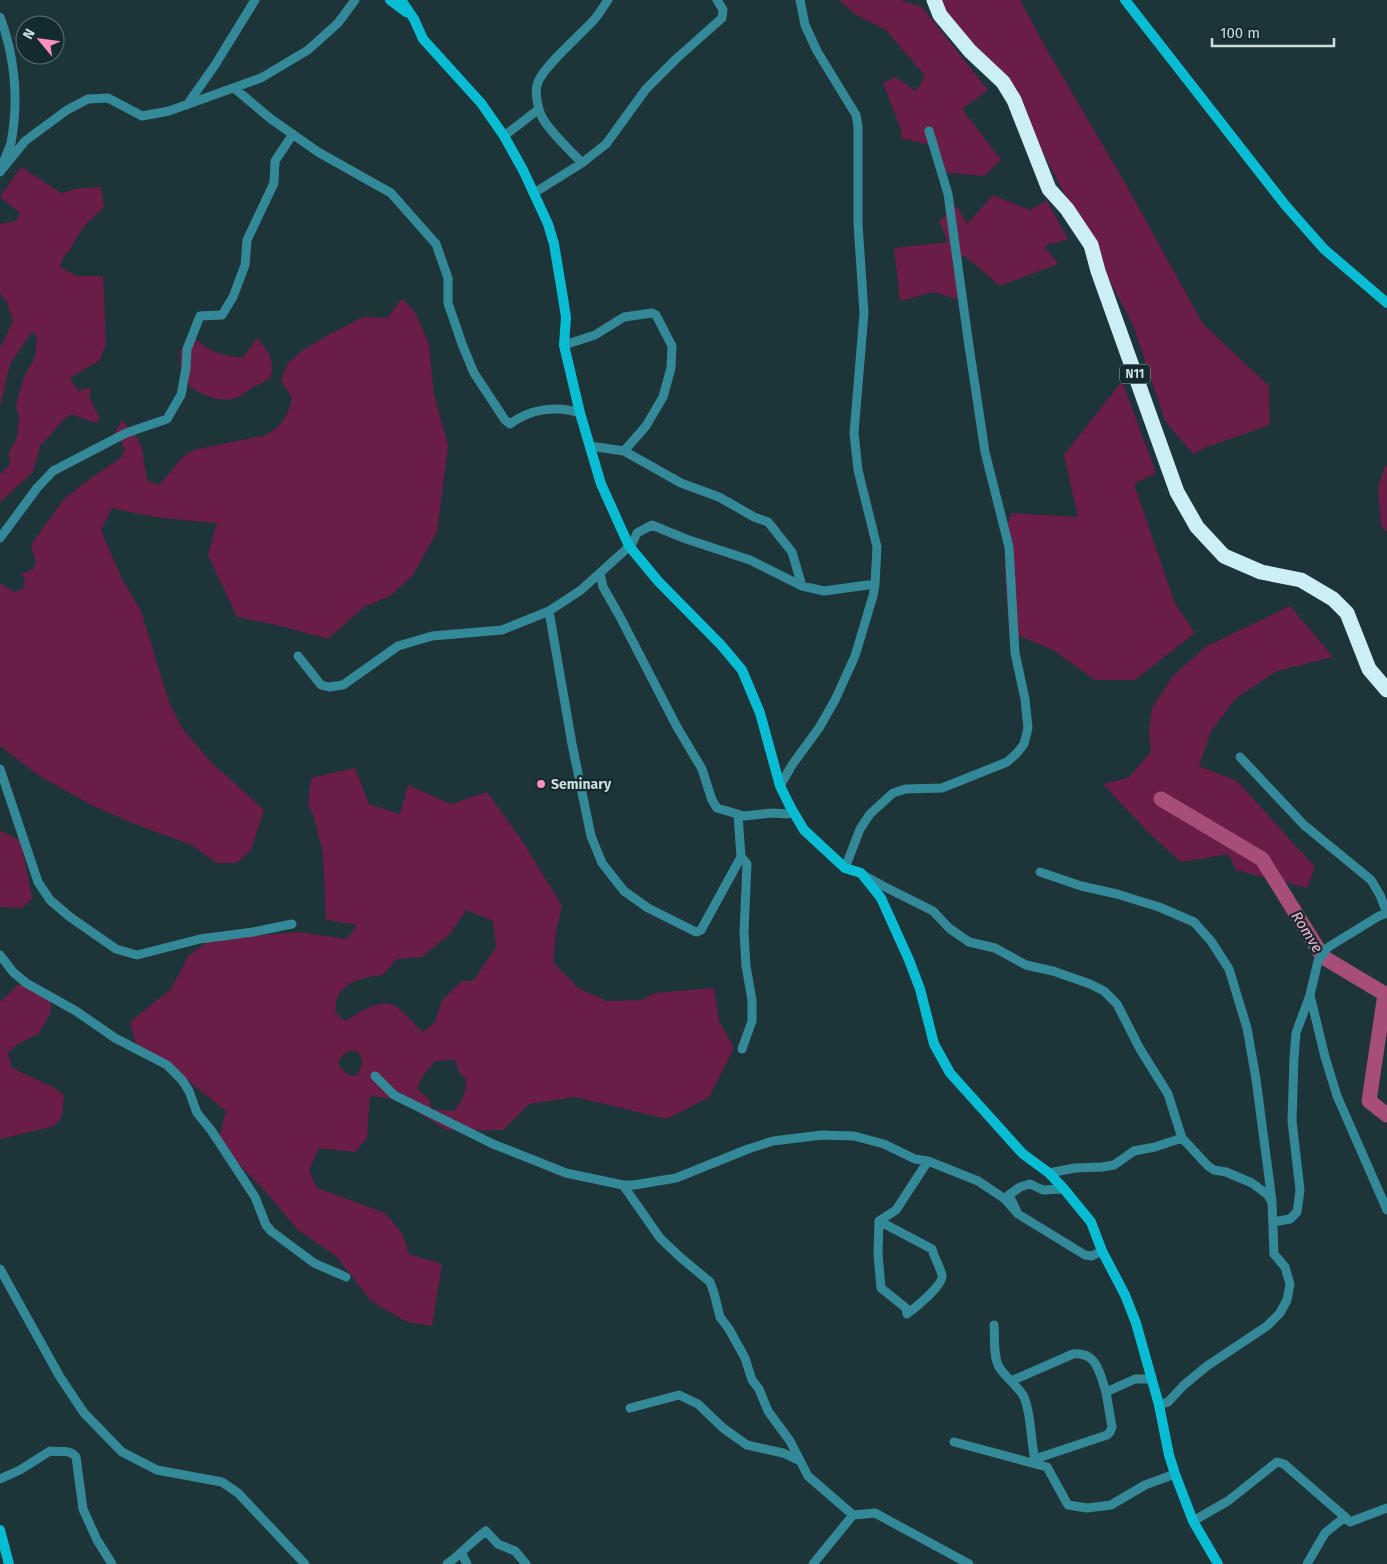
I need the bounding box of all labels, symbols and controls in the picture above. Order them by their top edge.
north arrow [15,15,65,65]
scale bar [1212,15,1334,47]
text: 100 m [1220,24,1260,42]
text: N [19,26,39,42]
road number: N11 [1120,364,1150,384]
place label: Seminary [551,776,612,793]
marker: Seminary [535,778,547,790]
water label: Romve [1287,908,1327,956]

